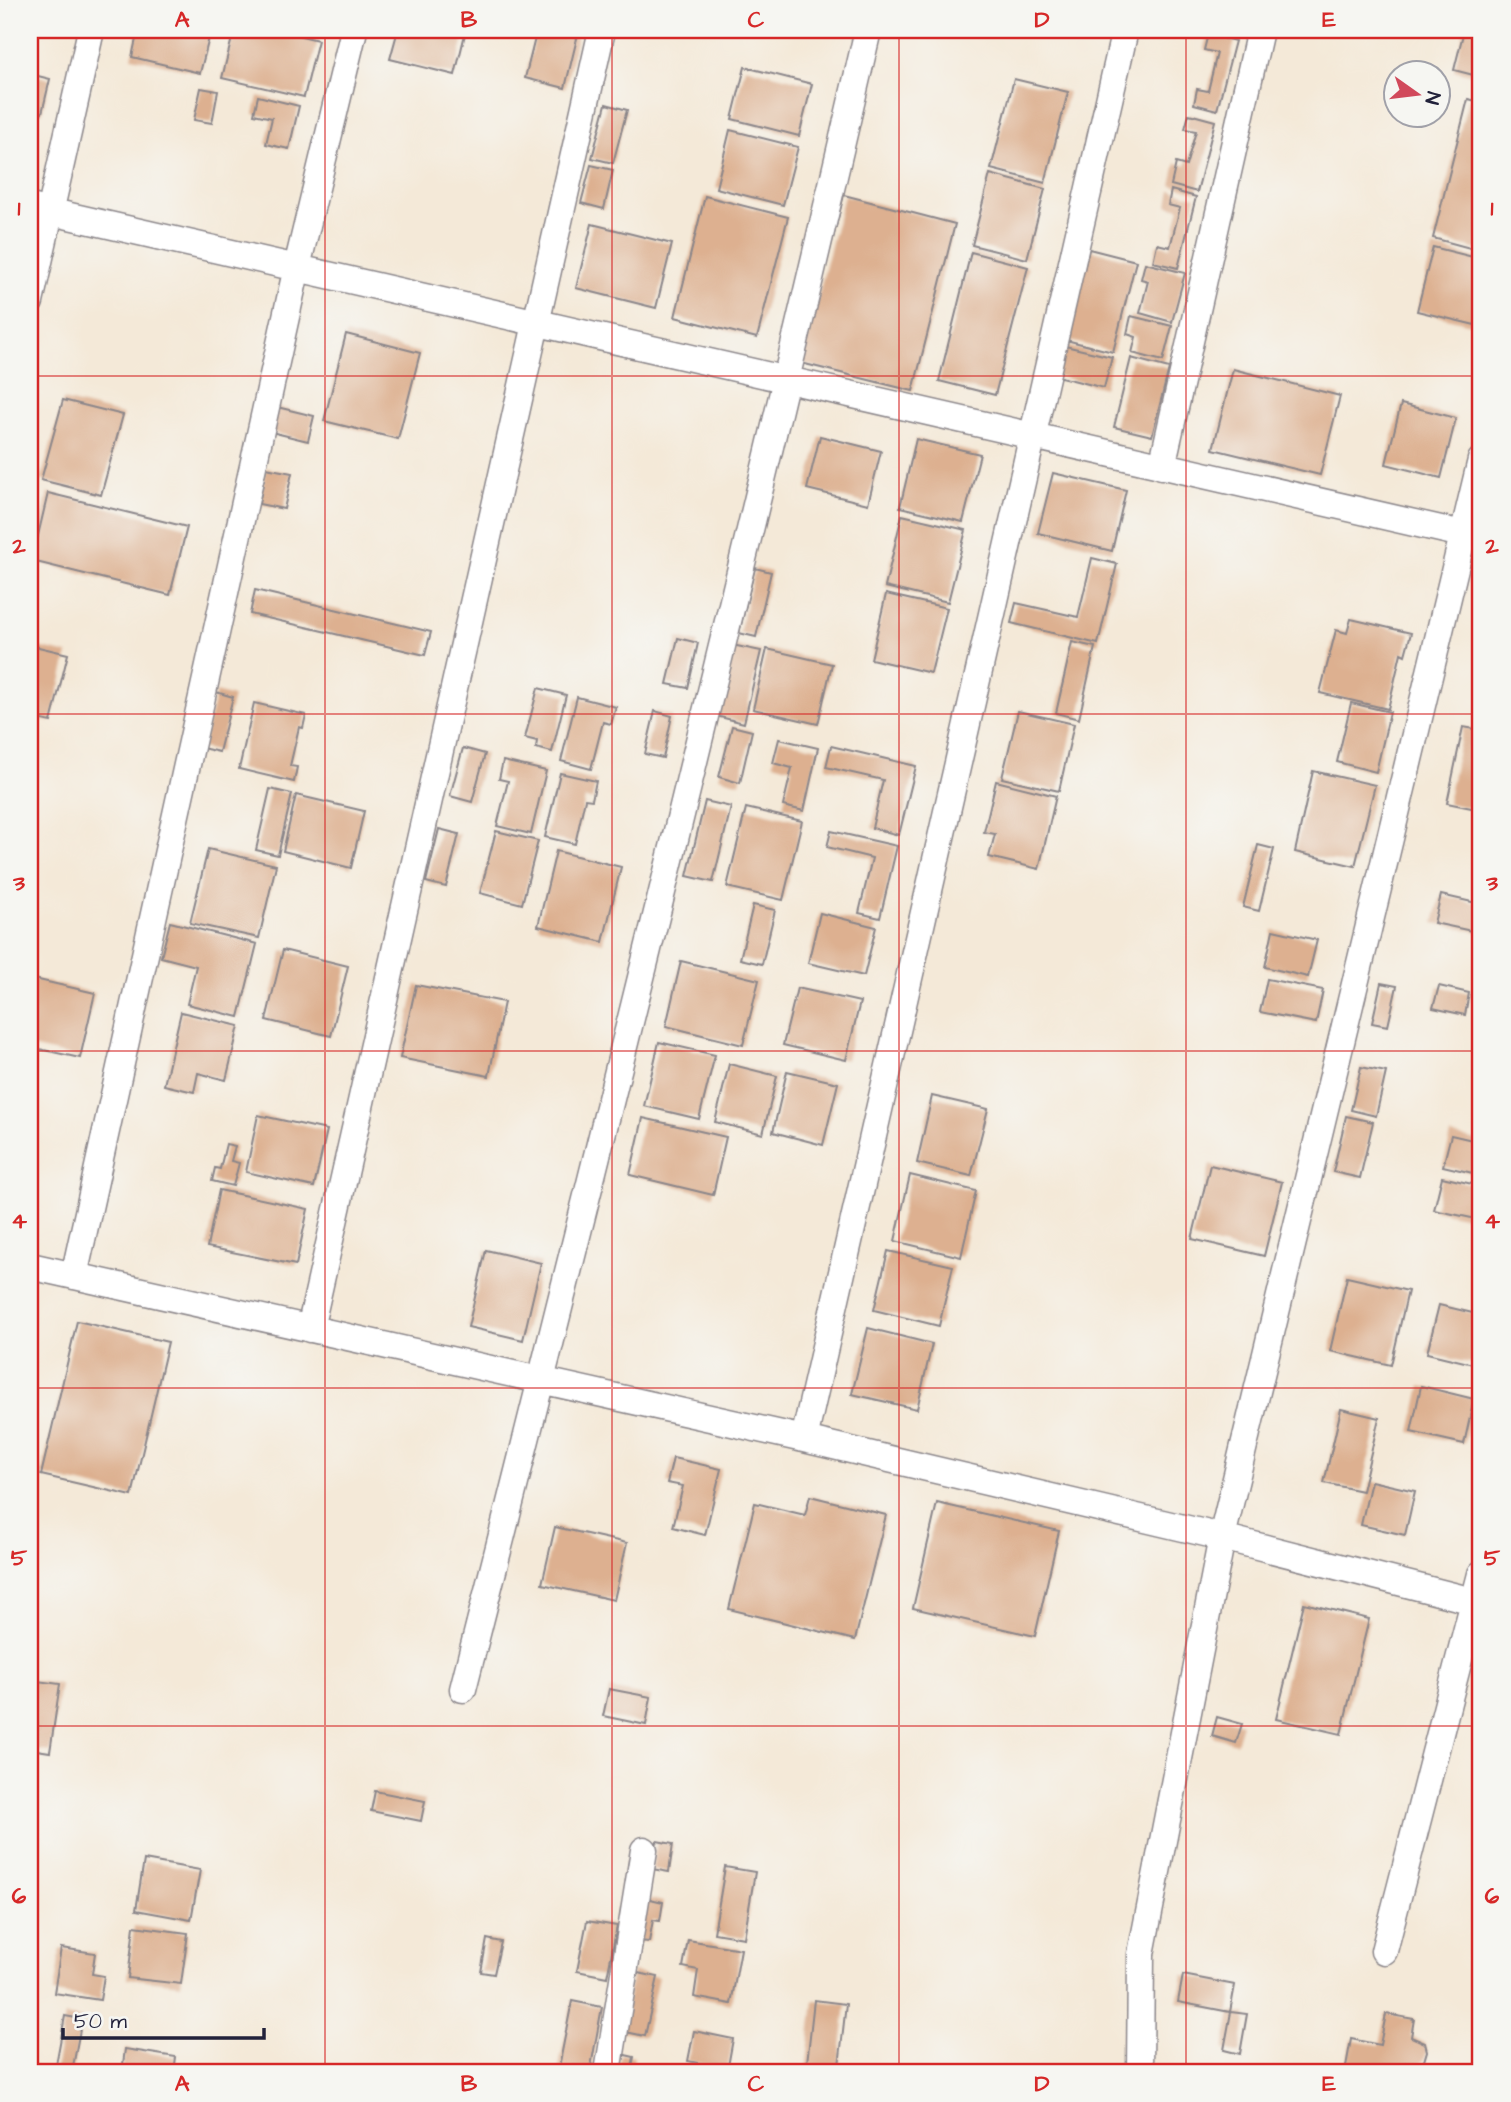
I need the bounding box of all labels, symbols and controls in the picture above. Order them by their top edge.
text: A [175,4,190,36]
text: B [461,4,478,36]
text: C [748,4,765,36]
text: D [1035,4,1050,36]
text: E [1322,4,1336,36]
north arrow [1382,60,1452,130]
text: N [1417,89,1447,107]
text: 1 [18,192,21,224]
text: 1 [1491,192,1494,224]
text: 2 [11,530,26,562]
text: 2 [1484,530,1499,562]
text: 3 [12,867,25,899]
text: 3 [1485,867,1498,899]
text: 4 [11,1205,27,1237]
text: 4 [1484,1205,1500,1237]
text: 5 [11,1542,28,1574]
text: 5 [1484,1542,1501,1574]
text: 6 [12,1880,27,1912]
text: 6 [1485,1880,1500,1912]
scale bar [63,1997,264,2041]
text: 50 m [74,2007,128,2036]
text: A [175,2068,190,2100]
text: B [461,2068,478,2100]
text: C [748,2068,765,2100]
text: D [1035,2068,1050,2100]
text: E [1322,2068,1336,2100]

